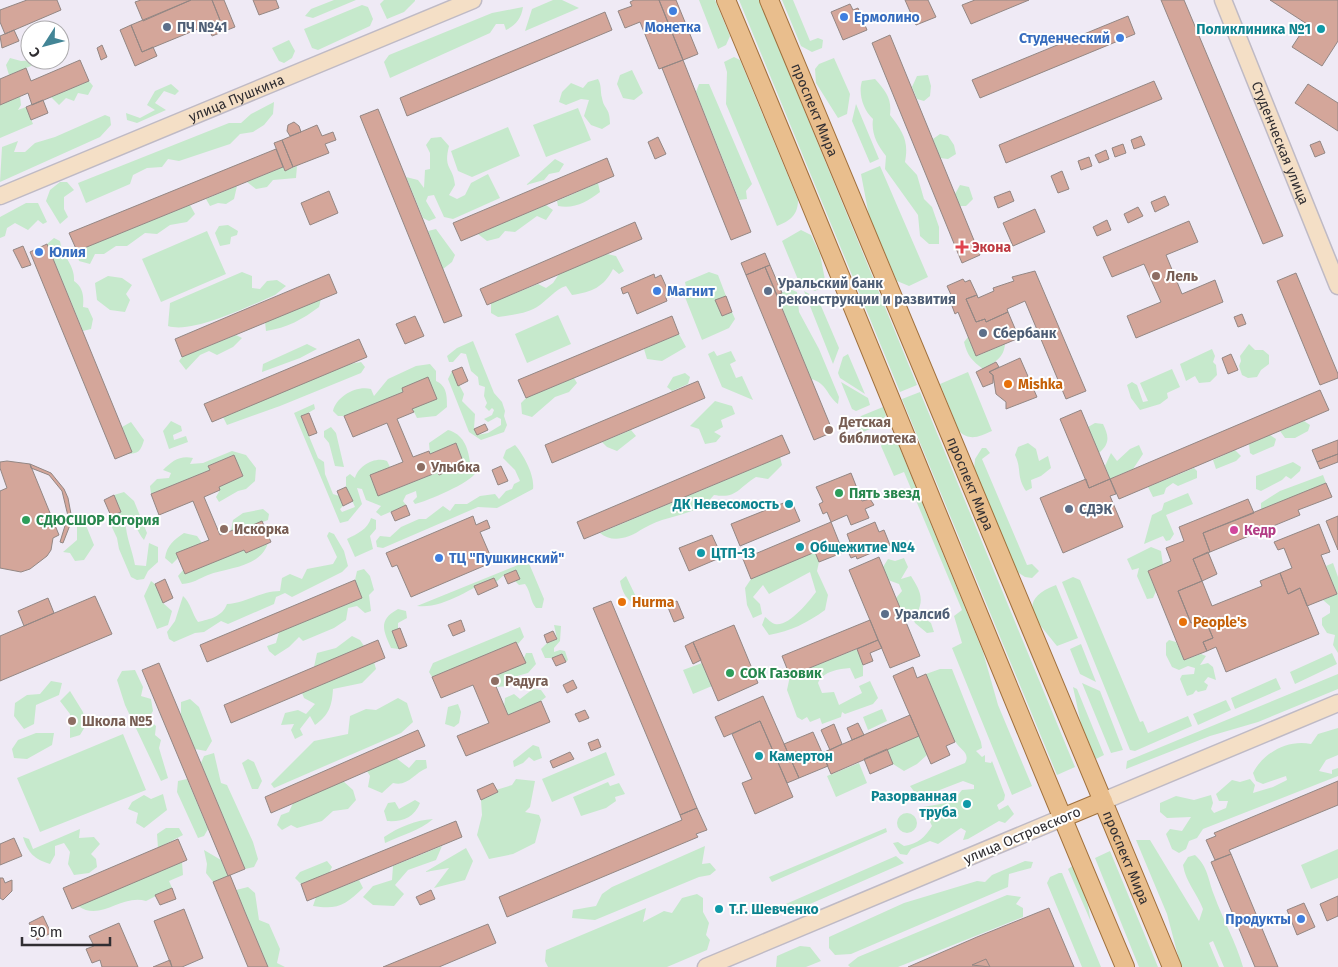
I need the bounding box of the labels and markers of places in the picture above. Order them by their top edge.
marker: Монетка [667,5,679,17]
place label: Ермолино [854,9,920,26]
marker: Ермолино [838,11,850,23]
place label: ПЧ №41 [177,19,228,36]
place label: Монетка [645,19,702,36]
marker: ПЧ №41 [161,21,173,33]
place label: Поликлиника №1 [1196,21,1311,38]
marker: Поликлиника №1 [1315,23,1327,35]
place label: Студенческий [1019,30,1110,47]
marker: Студенческий [1114,32,1126,44]
place label: Экона [972,239,1011,256]
marker: Экона [956,241,968,253]
place label: Юлия [49,244,86,261]
marker: Юлия [33,246,45,258]
place label: Лель [1166,268,1199,285]
marker: Лель [1150,270,1162,282]
place label: Уральский банк реконструкции и развития [777,275,956,308]
place label: Магнит [667,283,715,300]
marker: Магнит [651,285,663,297]
marker: Уральский банк реконструкции и развития [762,285,774,297]
place label: Сбербанк [993,325,1057,342]
marker: Сбербанк [977,327,989,339]
place label: Mishka [1018,376,1063,393]
marker: Mishka [1002,378,1014,390]
place label: Детская библиотека [838,414,917,447]
marker: Детская библиотека [823,424,835,436]
place label: Улыбка [430,459,480,476]
marker: Улыбка [415,461,427,473]
place label: Пять звезд [849,485,920,502]
marker: Пять звезд [833,487,845,499]
place label: ДК Невесомость [672,496,780,513]
marker: ДК Невесомость [783,498,795,510]
place label: СДЭК [1079,501,1112,518]
marker: СДЭК [1063,503,1075,515]
place label: СДЮСШОР Югория [36,512,159,529]
marker: СДЮСШОР Югория [20,514,32,526]
place label: Искорка [234,521,289,538]
place label: Кедр [1244,522,1276,539]
marker: Искорка [218,523,230,535]
marker: Кедр [1228,524,1240,536]
place label: Общежитие №4 [810,539,915,556]
marker: Общежитие №4 [794,541,806,553]
place label: ЦТП-13 [711,545,755,562]
marker: ЦТП-13 [695,547,707,559]
place label: ТЦ "Пушкинский" [449,550,564,567]
marker: ТЦ "Пушкинский" [433,552,445,564]
place label: Hurma [632,594,675,611]
marker: Hurma [616,596,628,608]
place label: Уралсиб [894,606,950,623]
marker: Уралсиб [879,608,891,620]
place label: People's [1193,614,1247,631]
marker: People's [1177,616,1189,628]
place label: СОК Газовик [740,665,822,682]
marker: СОК Газовик [724,667,736,679]
place label: Радуга [505,673,549,690]
marker: Радуга [489,675,501,687]
place label: Школа №5 [82,713,153,730]
marker: Школа №5 [66,715,78,727]
place label: Камертон [769,748,833,765]
marker: Камертон [753,750,765,762]
place label: Разорванная труба [871,788,957,821]
marker: Разорванная труба [961,798,973,810]
place label: Т.Г. Шевченко [729,901,819,918]
marker: Т.Г. Шевченко [713,903,725,915]
place label: Продукты [1225,911,1291,928]
marker: Продукты [1295,913,1307,925]

